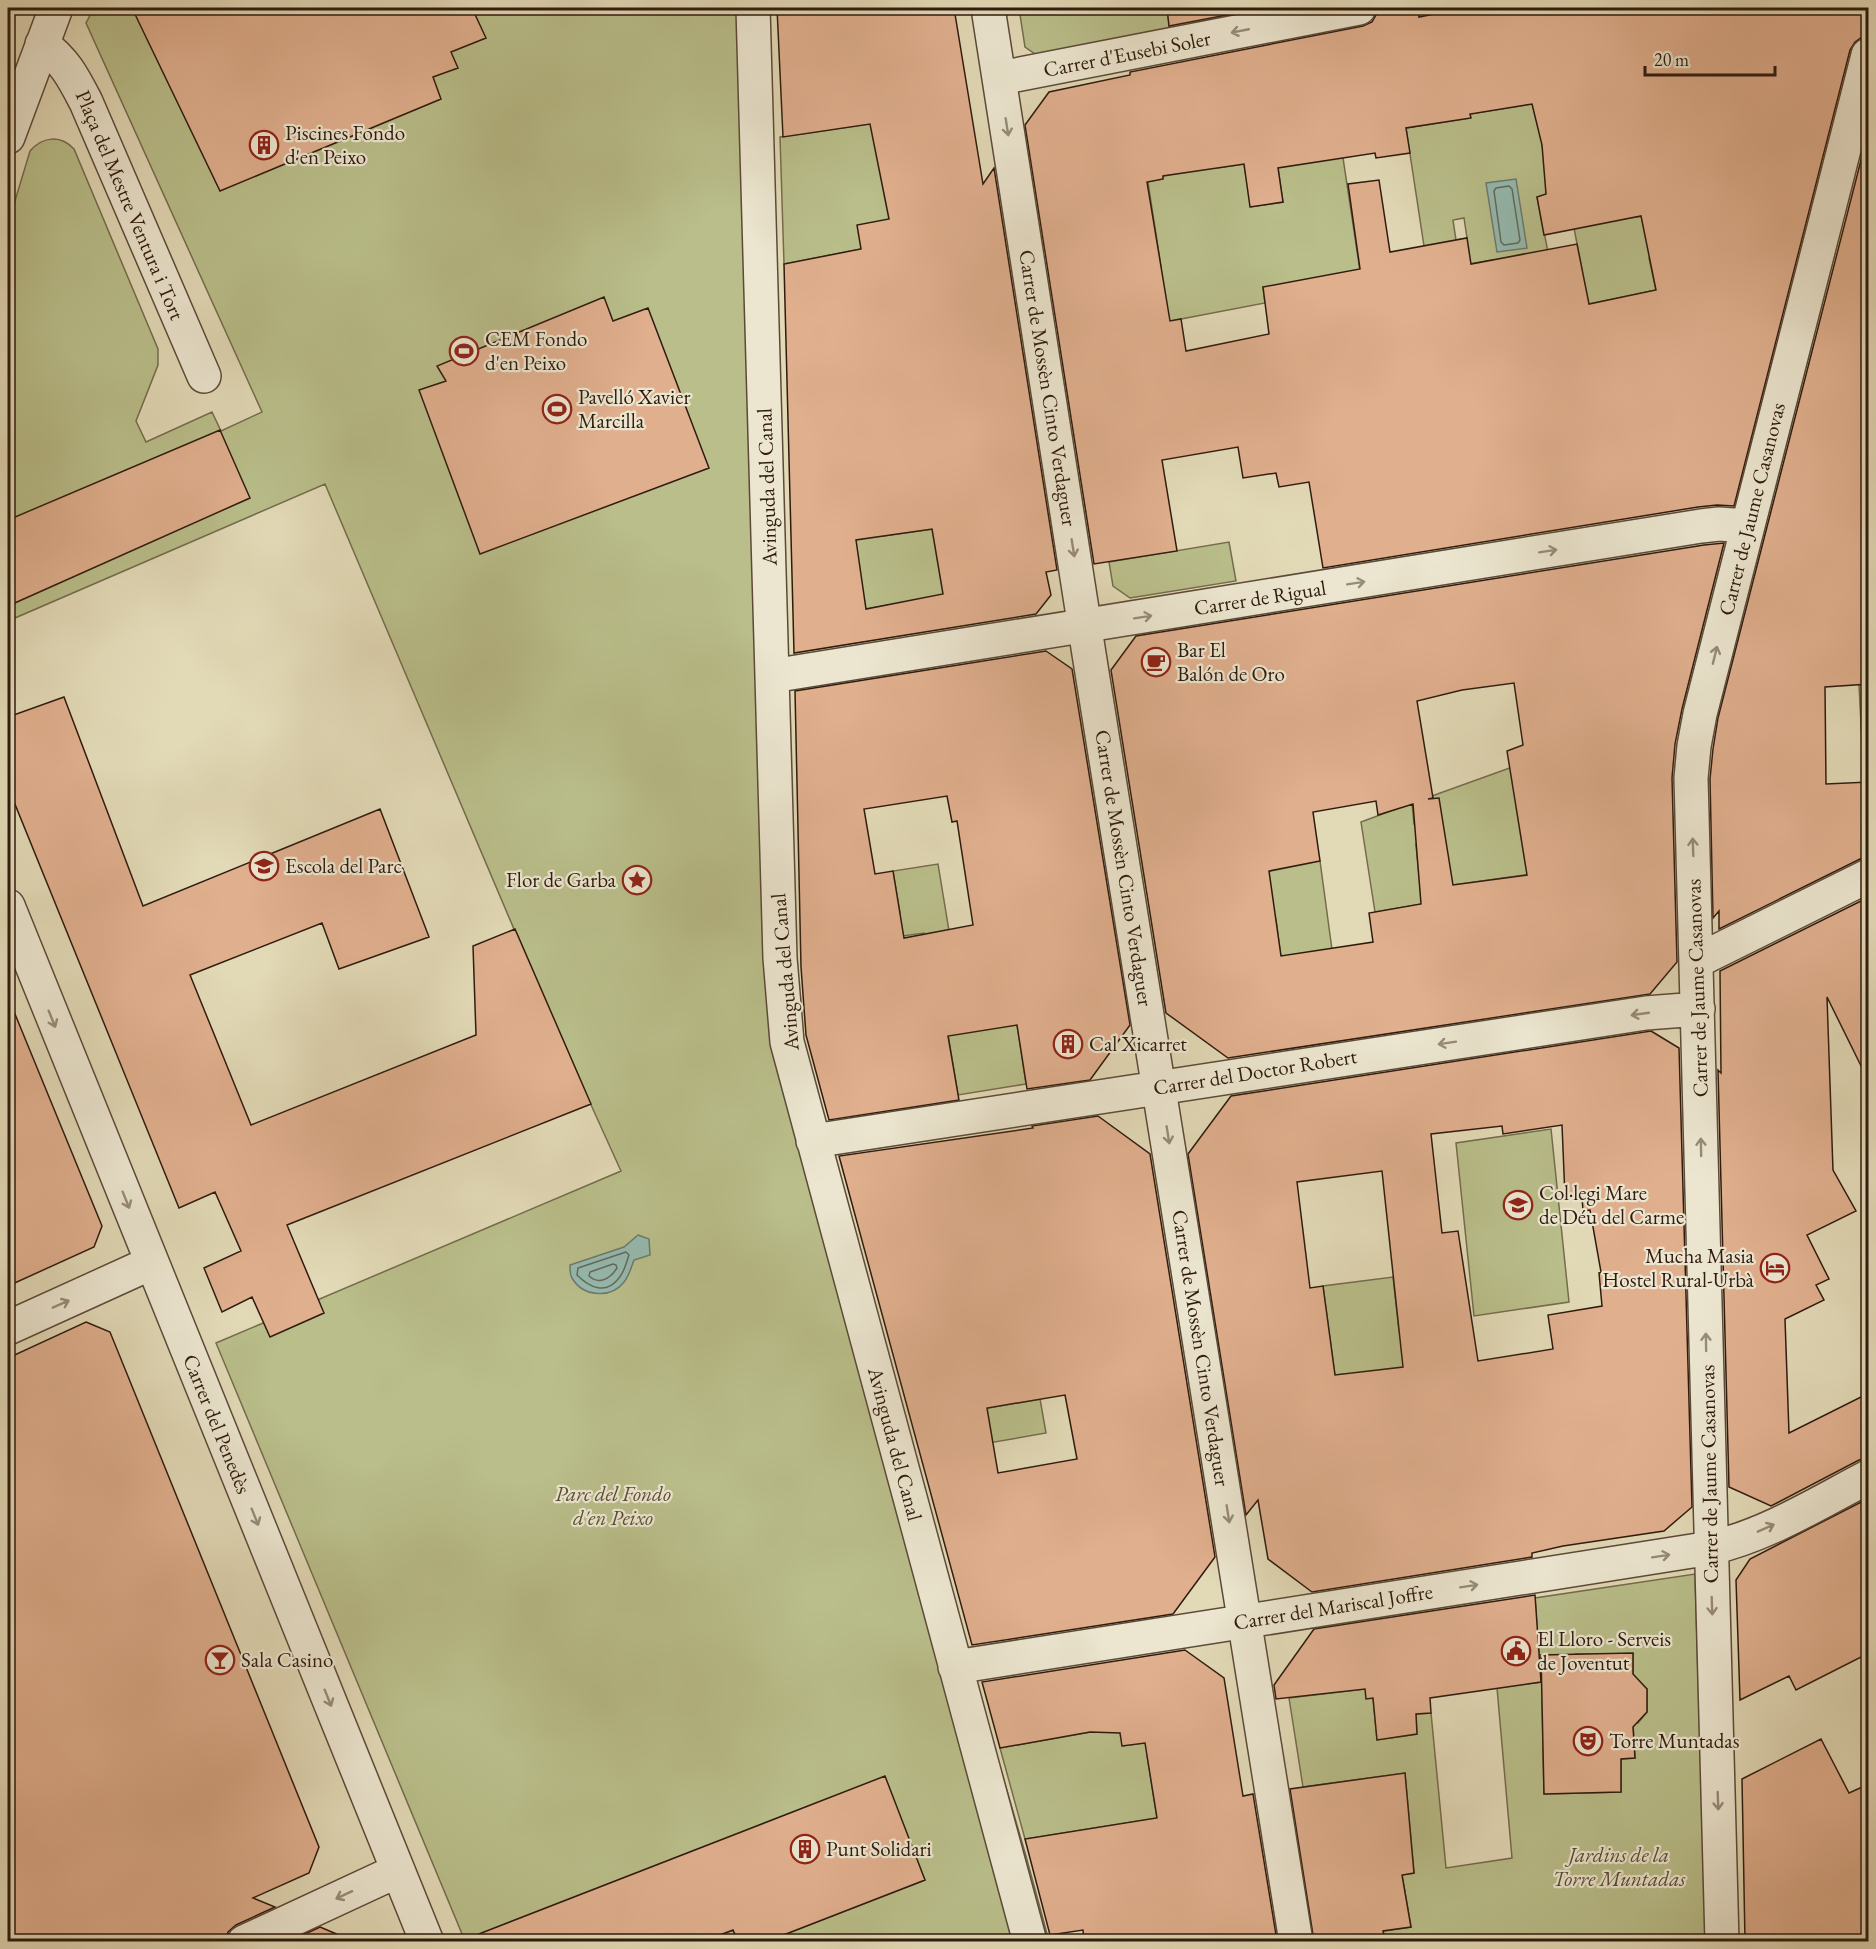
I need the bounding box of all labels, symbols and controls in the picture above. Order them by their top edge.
street label: Carrer d'Eusebi Soler [1041,24,1213,83]
one-way arrow [1231,26,1250,37]
scale bar [1645,39,1776,77]
text: 20 m [1654,48,1689,71]
street label: Plaça del Mestre Ventura i Tort [70,86,191,324]
one-way arrow [1002,117,1013,137]
place label: Piscines Fondo d'en Peixo [285,119,405,170]
building icon: Piscines Fondo d'en Peixo [248,129,280,161]
street label: Carrer de Mossèn Cinto Verdaguer [1013,248,1084,528]
place label: CEM Fondo d'en Peixo [485,325,588,376]
sports icon: CEM Fondo d'en Peixo [448,335,480,367]
place label: Pavelló Xavier Marcilla [578,383,690,434]
sports icon: Pavelló Xavier Marcilla [541,393,573,425]
street label: Carrer de Jaume Casanovas [1712,399,1791,618]
street label: Avinguda del Canal [750,408,783,567]
one-way arrow [1068,538,1079,558]
one-way arrow [1538,545,1558,556]
street label: Carrer de Rigual [1192,574,1328,621]
one-way arrow [1345,577,1365,588]
one-way arrow [1132,612,1152,623]
place label: Bar El Balón de Oro [1177,636,1285,687]
cafe icon: Bar El Balón de Oro [1140,646,1172,678]
one-way arrow [1710,646,1722,665]
street label: Carrer de Mossèn Cinto Verdaguer [1089,728,1160,1008]
one-way arrow [1688,838,1699,858]
school or university icon: Escola del Parc [248,850,280,882]
place label: Escola del Parc [285,852,402,879]
place icon: Flor de Garba [621,864,653,896]
place label: Flor de Garba [506,866,617,893]
street label: Carrer de Jaume Casanovas [1679,878,1714,1098]
street label: Avinguda del Canal [764,892,805,1053]
one-way arrow [1630,1008,1650,1019]
one-way arrow [47,1010,58,1028]
building icon: Cal Xicarret [1052,1028,1084,1060]
place label: Cal Xicarret [1089,1030,1187,1057]
one-way arrow [1438,1038,1457,1049]
street label: Carrer del Doctor Robert [1151,1042,1359,1101]
one-way arrow [1162,1124,1173,1144]
one-way arrow [1696,1138,1707,1158]
place label: Col·legi Mare de Déu del Carme [1539,1179,1684,1230]
school or university icon: Col·legi Mare de Déu del Carme [1502,1189,1534,1221]
one-way arrow [121,1190,132,1209]
street label: Carrer de Mossèn Cinto Verdaguer [1166,1208,1237,1488]
place label: Mucha Masia Hostel Rural-Urbà [1602,1242,1755,1293]
hotel icon: Mucha Masia Hostel Rural-Urbà [1759,1252,1791,1284]
one-way arrow [51,1298,69,1309]
one-way arrow [1700,1333,1712,1353]
street label: Carrer del Penedès [177,1350,258,1498]
street label: Avinguda del Canal [862,1363,929,1524]
street label: Carrer de Jaume Casanovas [1693,1364,1724,1584]
park label: Parc del Fondo d'en Peixo [555,1480,671,1531]
one-way arrow [1222,1504,1233,1523]
one-way arrow [250,1507,261,1525]
one-way arrow [1757,1522,1775,1533]
one-way arrow [1651,1550,1671,1561]
street label: Carrer del Mariscal Joffre [1231,1577,1434,1636]
one-way arrow [1458,1580,1478,1591]
one-way arrow [1707,1596,1718,1616]
place label: El Lloro - Serveis de Joventut [1537,1625,1671,1676]
public building icon: El Lloro - Serveis de Joventut [1500,1635,1532,1667]
bar icon: Sala Casino [204,1644,236,1676]
place label: Sala Casino [241,1646,333,1673]
one-way arrow [323,1688,334,1706]
theatre icon: Torre Muntadas [1572,1725,1604,1757]
place label: Torre Muntadas [1609,1727,1740,1754]
one-way arrow [1713,1791,1724,1811]
building icon: Punt Solidari [789,1833,821,1865]
place label: Punt Solidari [826,1835,932,1862]
park label: Jardins de la Torre Muntadas [1553,1841,1685,1892]
one-way arrow [336,1889,354,1901]

